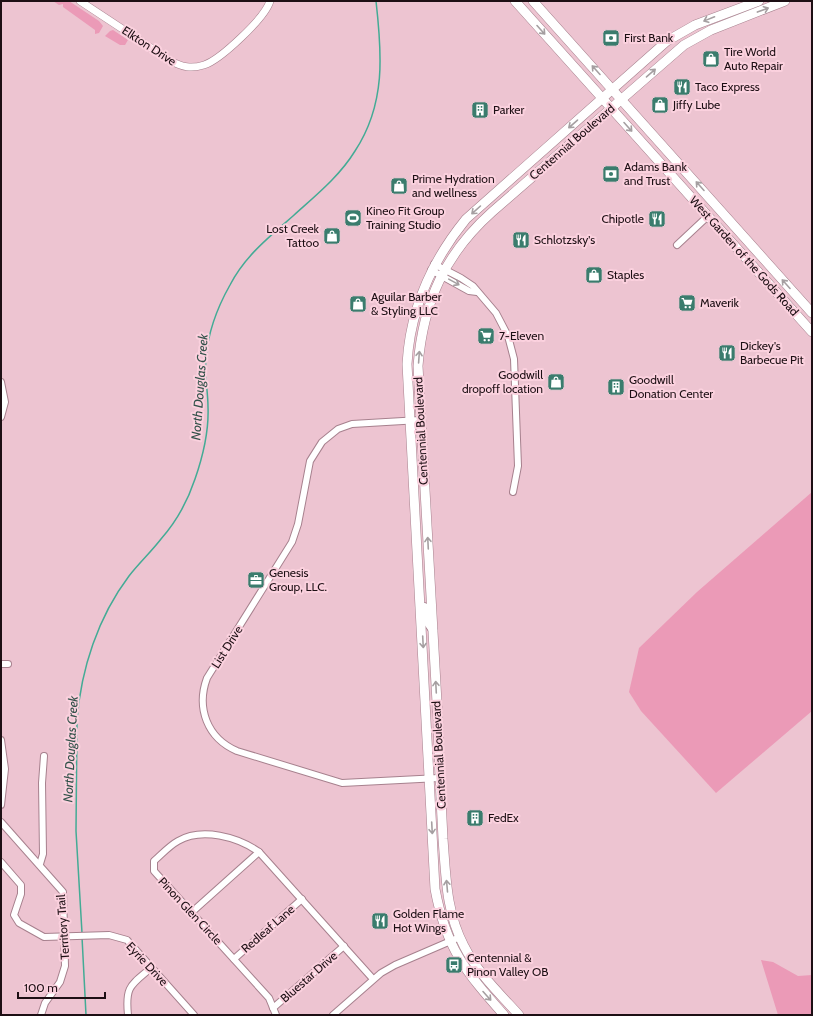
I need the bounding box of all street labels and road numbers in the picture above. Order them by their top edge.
street label: Elkton Drive [119,22,179,69]
street label: Centennial Boulevard [526,100,617,183]
street label: West Garden of the Gods Road [687,193,802,319]
street label: Centennial Boulevard [410,377,431,485]
street label: List Drive [208,623,245,671]
street label: Centennial Boulevard [428,701,449,809]
street label: Pinon Glen Circle [155,874,225,947]
street label: Territory Trail [53,894,72,960]
street label: Redleaf Lane [238,901,297,956]
street label: Eyrie Drive [123,939,171,989]
street label: Bluestar Drive [277,948,340,1005]

